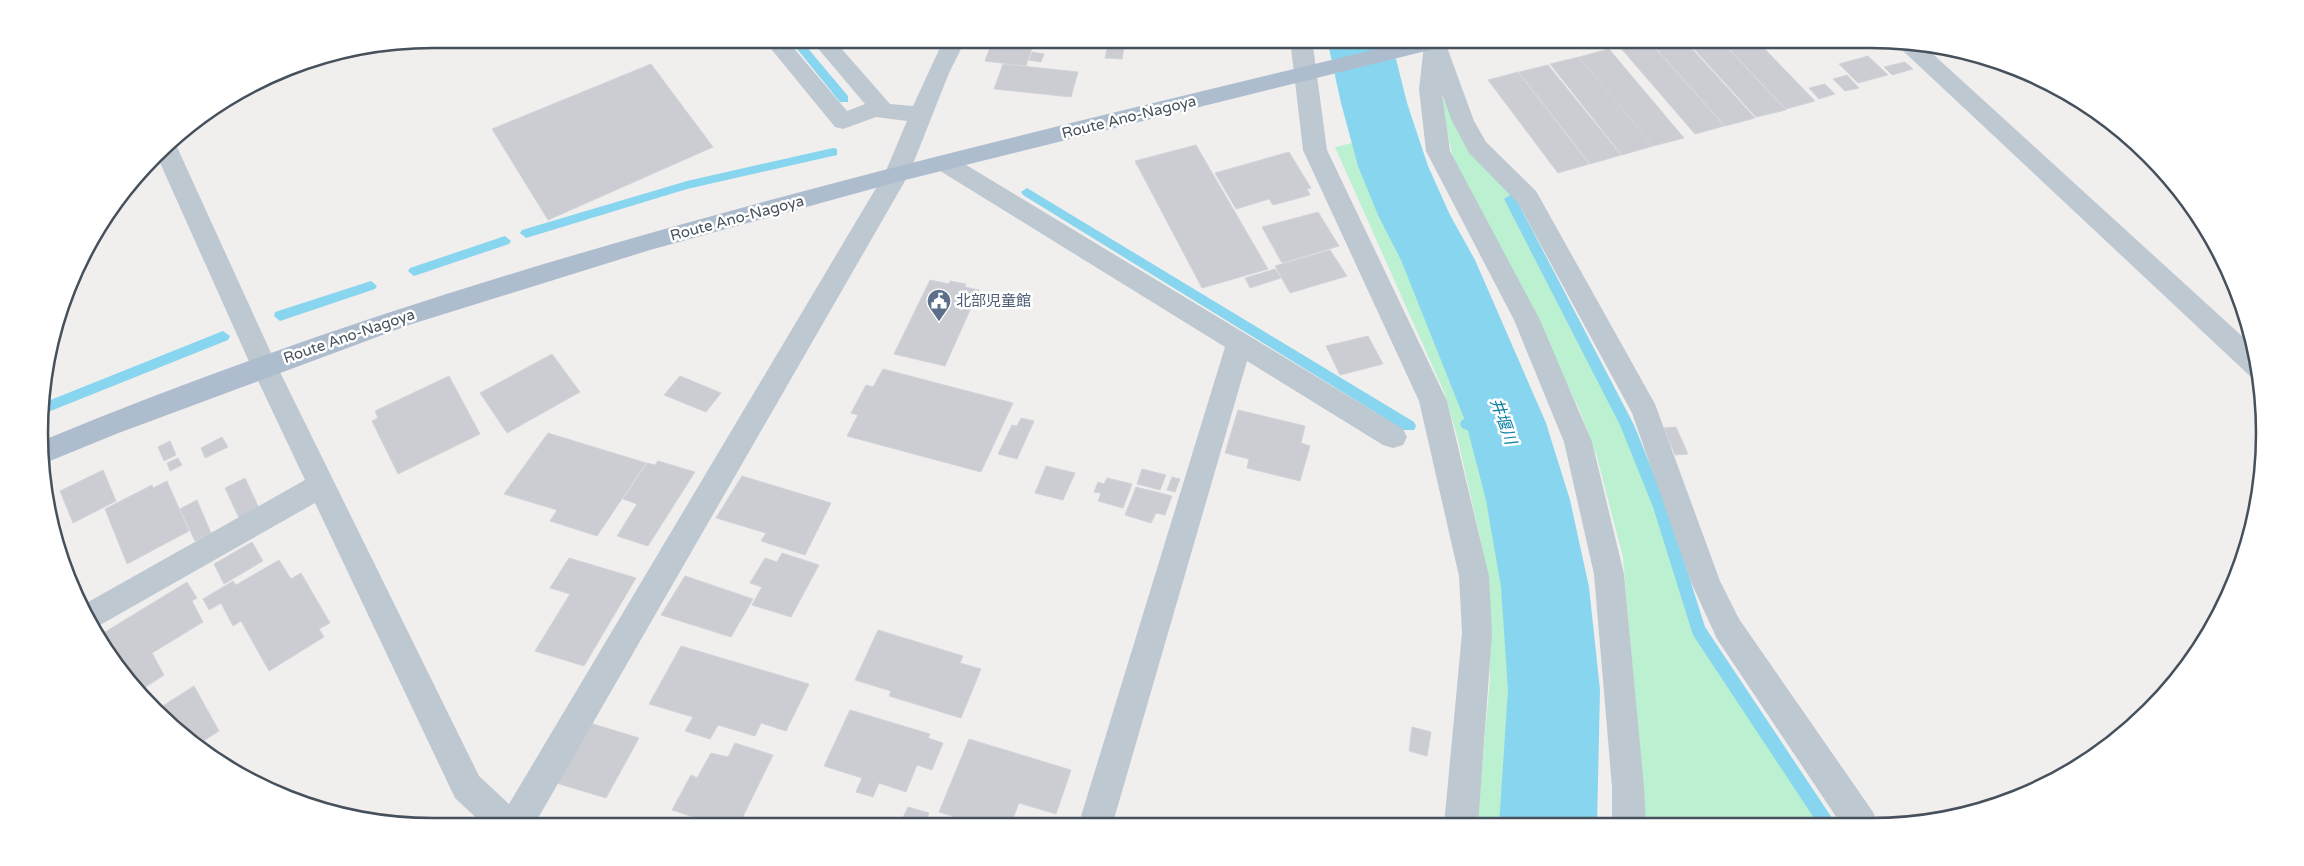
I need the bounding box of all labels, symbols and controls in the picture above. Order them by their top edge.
street label: Route Ano-Nagoya [1060,92,1198,142]
street label: Route Ano-Nagoya [668,191,806,245]
public building icon: 北部児童館 [926,288,952,322]
place label: 北部児童館 [956,292,1031,310]
street label: Route Ano-Nagoya [281,305,417,367]
water label: 井堰川 [1485,395,1521,449]

